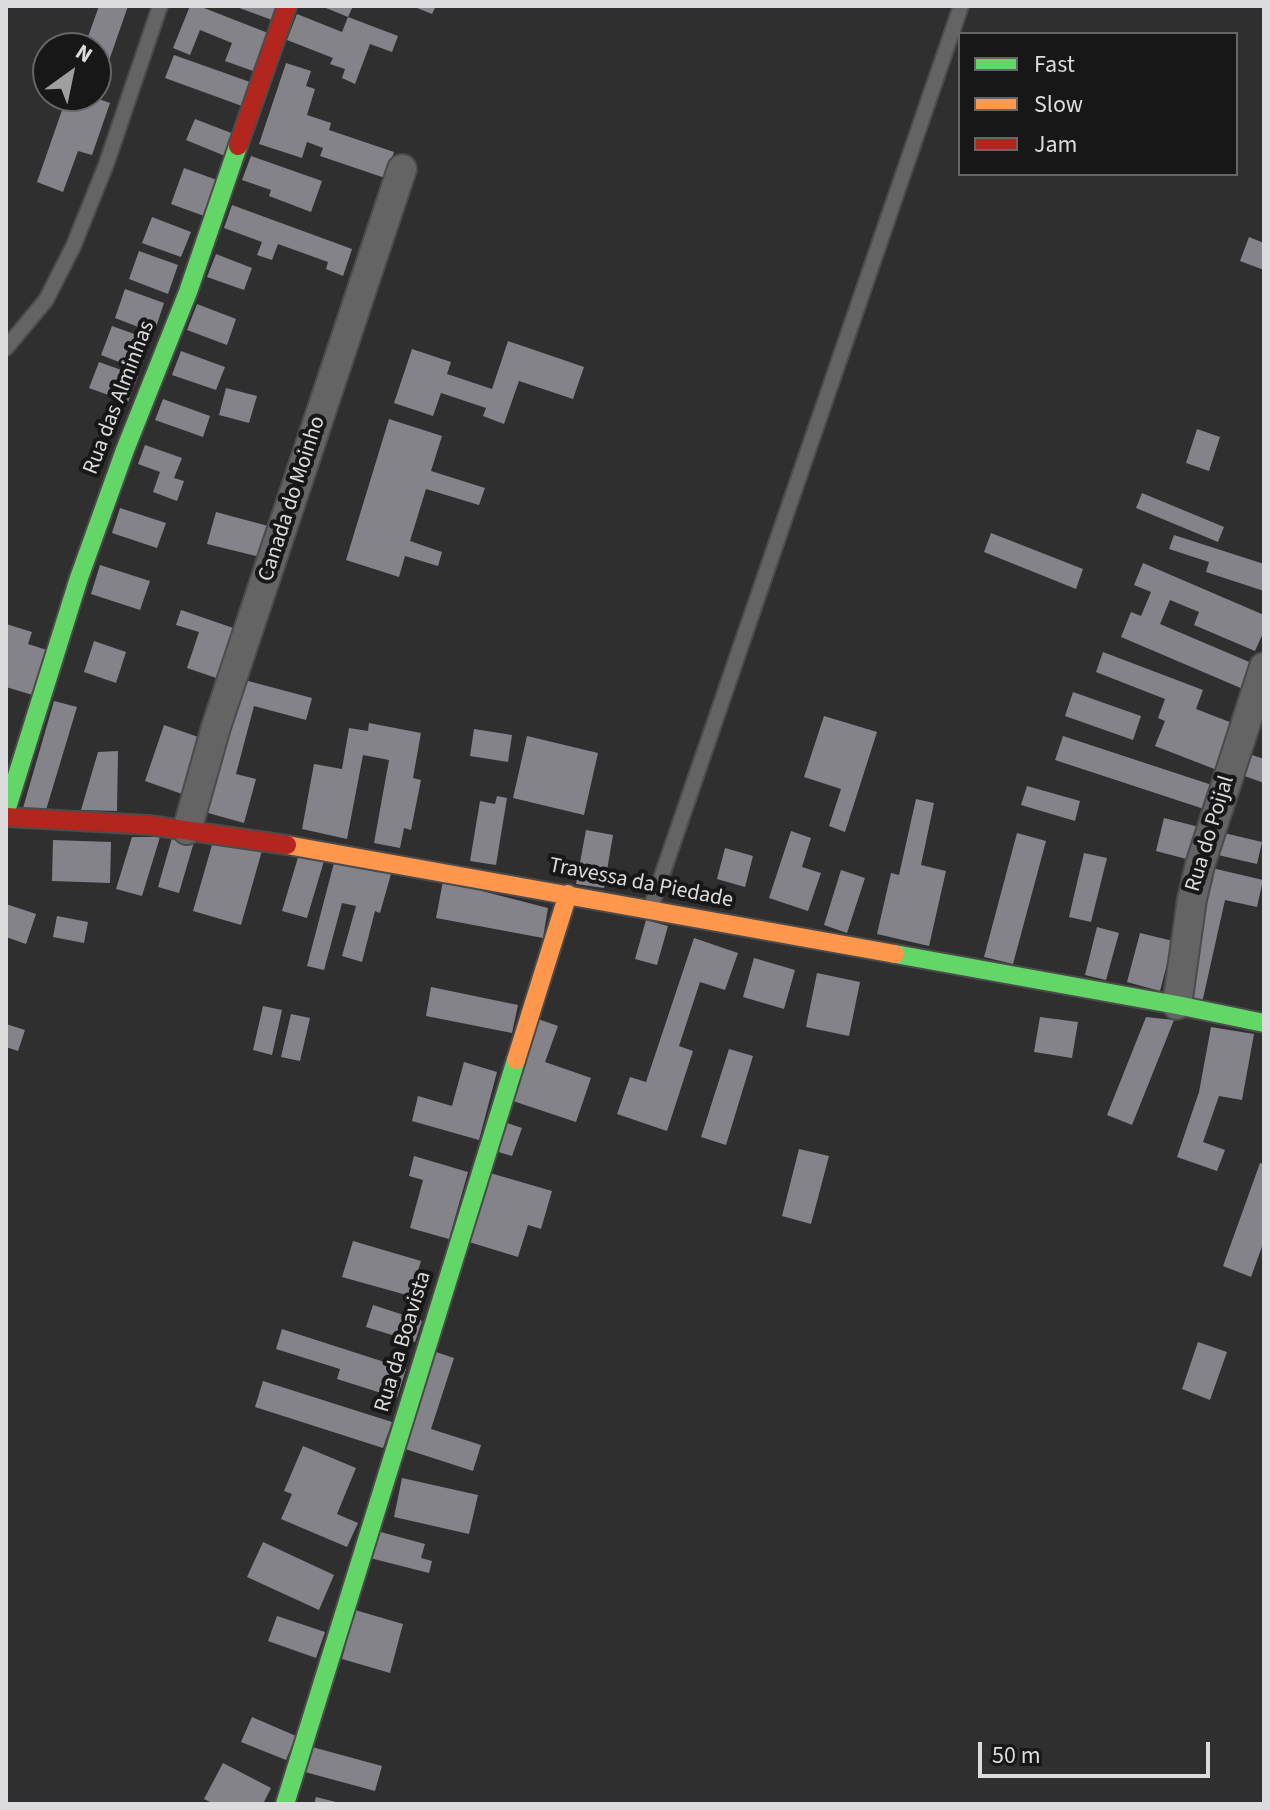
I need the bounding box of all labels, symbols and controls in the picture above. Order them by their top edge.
north arrow [32,32,112,112]
legend [958,32,1238,176]
text: N [69,36,99,71]
text: Fast [1034,47,1075,82]
text: Slow [1034,87,1083,122]
text: Jam [1034,127,1078,162]
street label: Rua das Alminhas [79,317,161,479]
street label: Canada do Moinho [254,413,332,585]
street label: Rua do Poijal [1181,773,1241,895]
street label: Travessa da Piedade [547,853,735,915]
street label: Rua da Boavista [370,1268,438,1416]
scale bar [982,1726,1214,1776]
text: 50 m [992,1738,1041,1773]

